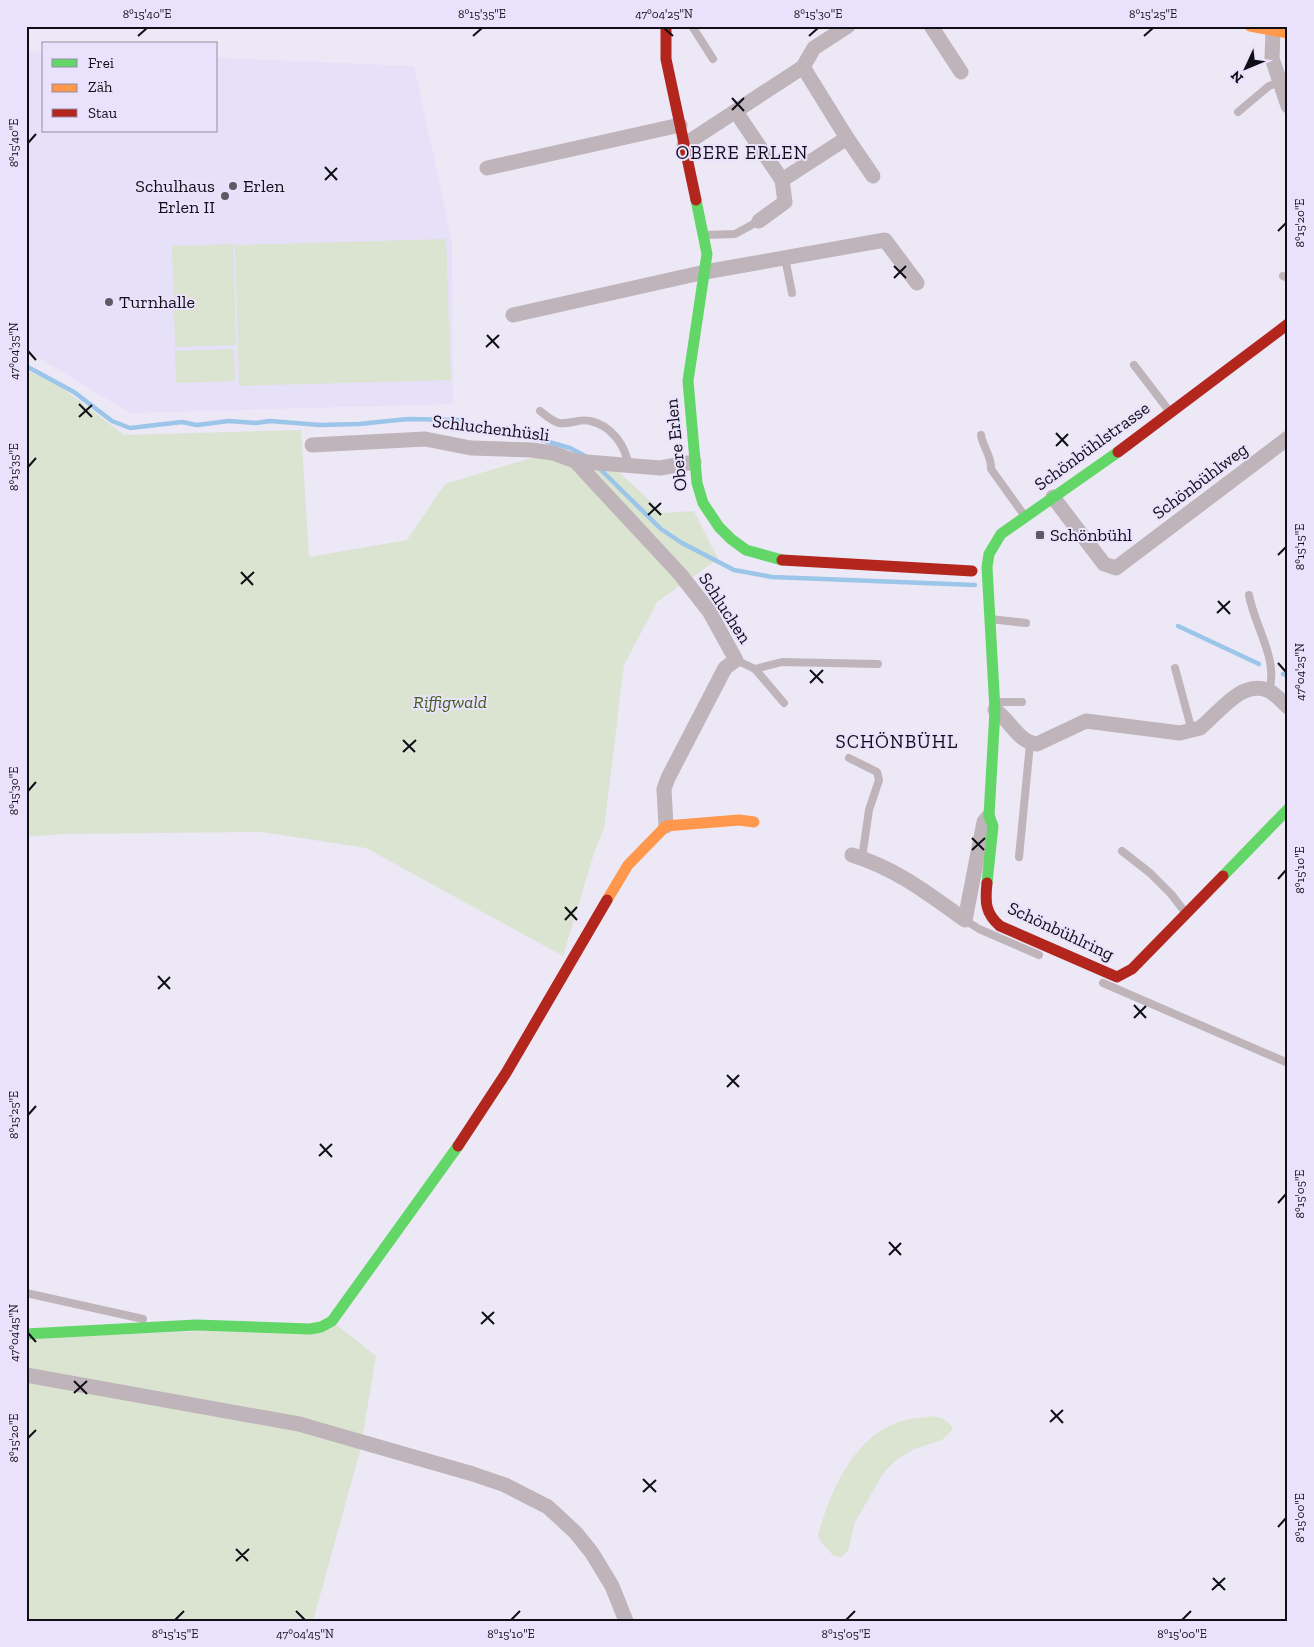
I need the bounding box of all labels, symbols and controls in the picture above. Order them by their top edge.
text: 8°15'40"E [123,7,171,21]
text: 8°15'35"E [458,7,506,21]
text: 47°04'25"N [635,7,693,21]
text: 8°15'30"E [794,7,842,21]
text: 8°15'25"E [1129,7,1177,21]
legend [42,42,218,132]
north arrow [1222,42,1272,92]
text: Frei [88,54,114,72]
text: N [1227,67,1247,86]
text: Zäh [88,78,113,96]
text: Stau [88,104,118,122]
text: 8°15'40"E [7,119,21,167]
district label: OBERE ERLEN [676,141,808,164]
place label: Schulhaus Erlen II [135,175,215,218]
place label: Erlen [243,175,285,197]
marker: Erlen [227,180,239,192]
marker: Schulhaus Erlen II [219,190,231,202]
text: 8°15'20"E [1293,199,1307,247]
place label: Turnhalle [119,291,195,313]
marker: Turnhalle [103,296,115,308]
text: 47°04'35"N [7,322,21,380]
street label: Obere Erlen [660,397,692,492]
street label: Schönbühlstrasse [1030,397,1154,495]
street label: Schluchenhüsli [431,410,551,446]
street label: Schönbühlweg [1148,438,1252,524]
text: 8°15'35"E [7,443,21,491]
place label: Schönbühl [1050,524,1132,546]
text: 8°15'15"E [1293,524,1307,570]
marker: Schönbühl [1034,529,1046,541]
street label: Schluchen [694,568,756,648]
text: 47°04'25"N [1293,643,1307,701]
park label: Riffigwald [413,691,487,713]
district label: SCHÖNBÜHL [836,730,958,753]
text: 8°15'30"E [7,767,21,815]
text: 8°15'10"E [1293,846,1307,894]
street label: Schönbühlring [1004,897,1118,965]
text: 8°15'25"E [7,1091,21,1139]
text: 8°15'05"E [1293,1170,1307,1218]
text: 47°04'45"N [7,1304,21,1362]
text: 8°15'20"E [7,1414,21,1462]
text: 8°15'00"E [1293,1493,1307,1543]
text: 8°15'15"E [152,1627,198,1641]
text: 47°04'45"N [276,1627,334,1641]
text: 8°15'10"E [487,1627,535,1641]
text: 8°15'05"E [822,1627,870,1641]
text: 8°15'00"E [1157,1627,1207,1641]

